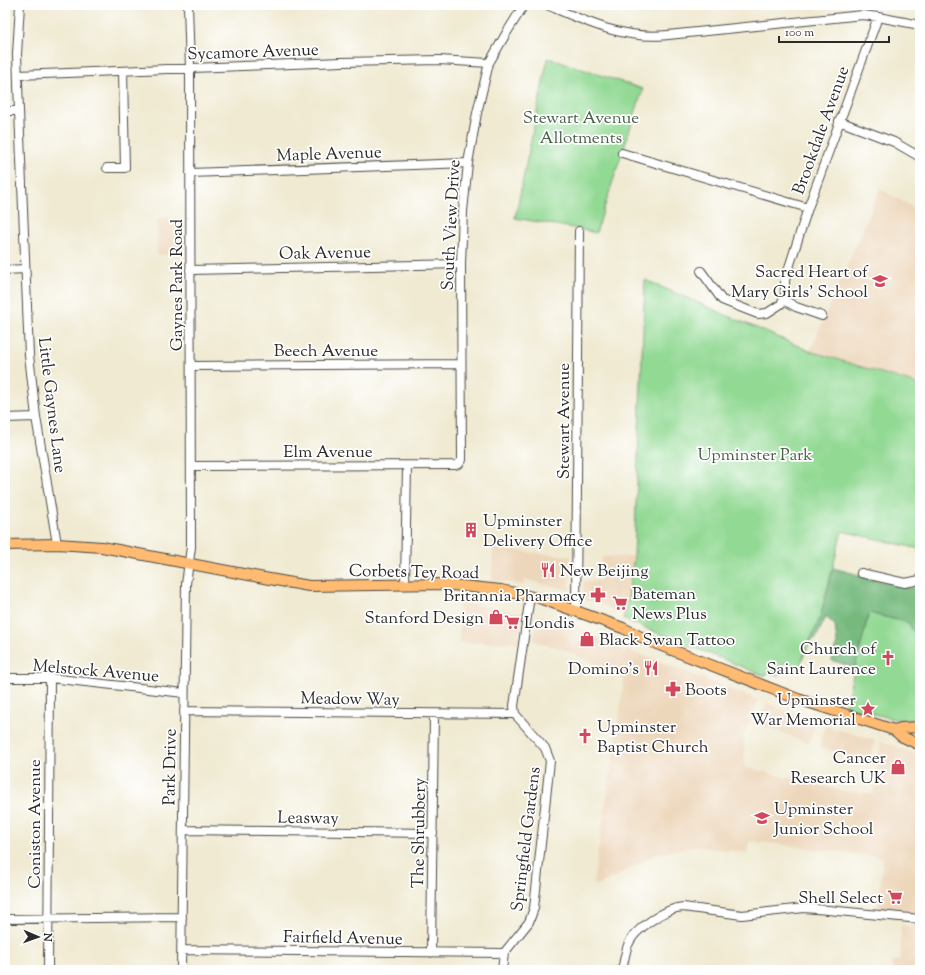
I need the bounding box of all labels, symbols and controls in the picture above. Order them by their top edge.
scale bar [779,18,889,44]
text: 100 m [785,24,814,42]
street label: Sycamore Avenue [187,39,319,67]
street label: Brookdale Avenue [788,63,856,198]
park label: Stewart Avenue Allotments [523,107,639,151]
street label: Maple Avenue [276,141,382,169]
street label: South View Drive [437,159,467,291]
street label: Gaynes Park Road [166,218,190,351]
street label: Oak Avenue [279,241,371,267]
place label: Sacred Heart of Mary Girls' School [731,261,869,305]
school or university icon: Sacred Heart of Mary Girls' School [871,272,889,290]
street label: Little Gaynes Lane [31,336,71,475]
street label: Beech Avenue [274,340,378,364]
street label: Stewart Avenue [553,363,577,479]
street label: Elm Avenue [283,441,373,465]
park label: Upminster Park [697,444,813,468]
place label: Upminster Delivery Office [483,510,592,554]
building icon: Upminster Delivery Office [462,521,480,539]
street label: Corbets Tey Road [349,560,480,586]
place label: New Beijing [560,560,649,584]
restaurant icon: New Beijing [539,561,557,579]
place label: Bateman News Plus [632,583,707,627]
place label: Britannia Pharmacy [443,585,587,609]
pharmacy icon: Britannia Pharmacy [589,586,607,604]
supermarket icon: Bateman News Plus [611,594,629,612]
place label: Stanford Design [365,607,484,631]
shop icon: Stanford Design [487,608,505,626]
place label: Londis [524,612,575,636]
supermarket icon: Londis [503,613,521,631]
place label: Black Swan Tattoo [599,629,735,653]
shop icon: Black Swan Tattoo [578,630,596,648]
place label: Church of Saint Laurence [766,638,877,682]
church icon: Church of Saint Laurence [879,649,897,667]
street label: Melstock Avenue [32,655,160,689]
place label: Domino's [568,658,639,682]
restaurant icon: Domino's [642,659,660,677]
place label: Boots [685,679,727,703]
pharmacy icon: Boots [664,680,682,698]
street label: Meadow Way [300,687,400,713]
place label: Upminster War Memorial [750,689,857,733]
place icon: Upminster War Memorial [859,700,877,718]
place label: Upminster Baptist Church [597,716,709,760]
church icon: Upminster Baptist Church [576,727,594,745]
street label: Park Drive [158,728,184,806]
place label: Cancer Research UK [790,747,887,791]
shop icon: Cancer Research UK [889,758,907,776]
street label: Coniston Avenue [24,759,48,889]
street label: Springfield Gardens [506,765,548,913]
street label: The Shrubbery [407,777,433,888]
place label: Upminster Junior School [773,798,874,842]
street label: Leasway [277,806,339,832]
school or university icon: Upminster Junior School [753,809,771,827]
place label: Shell Select [798,887,883,911]
supermarket icon: Shell Select [886,888,904,906]
north arrow [18,917,58,957]
street label: Fairfield Avenue [283,926,403,952]
text: N [39,932,55,942]

